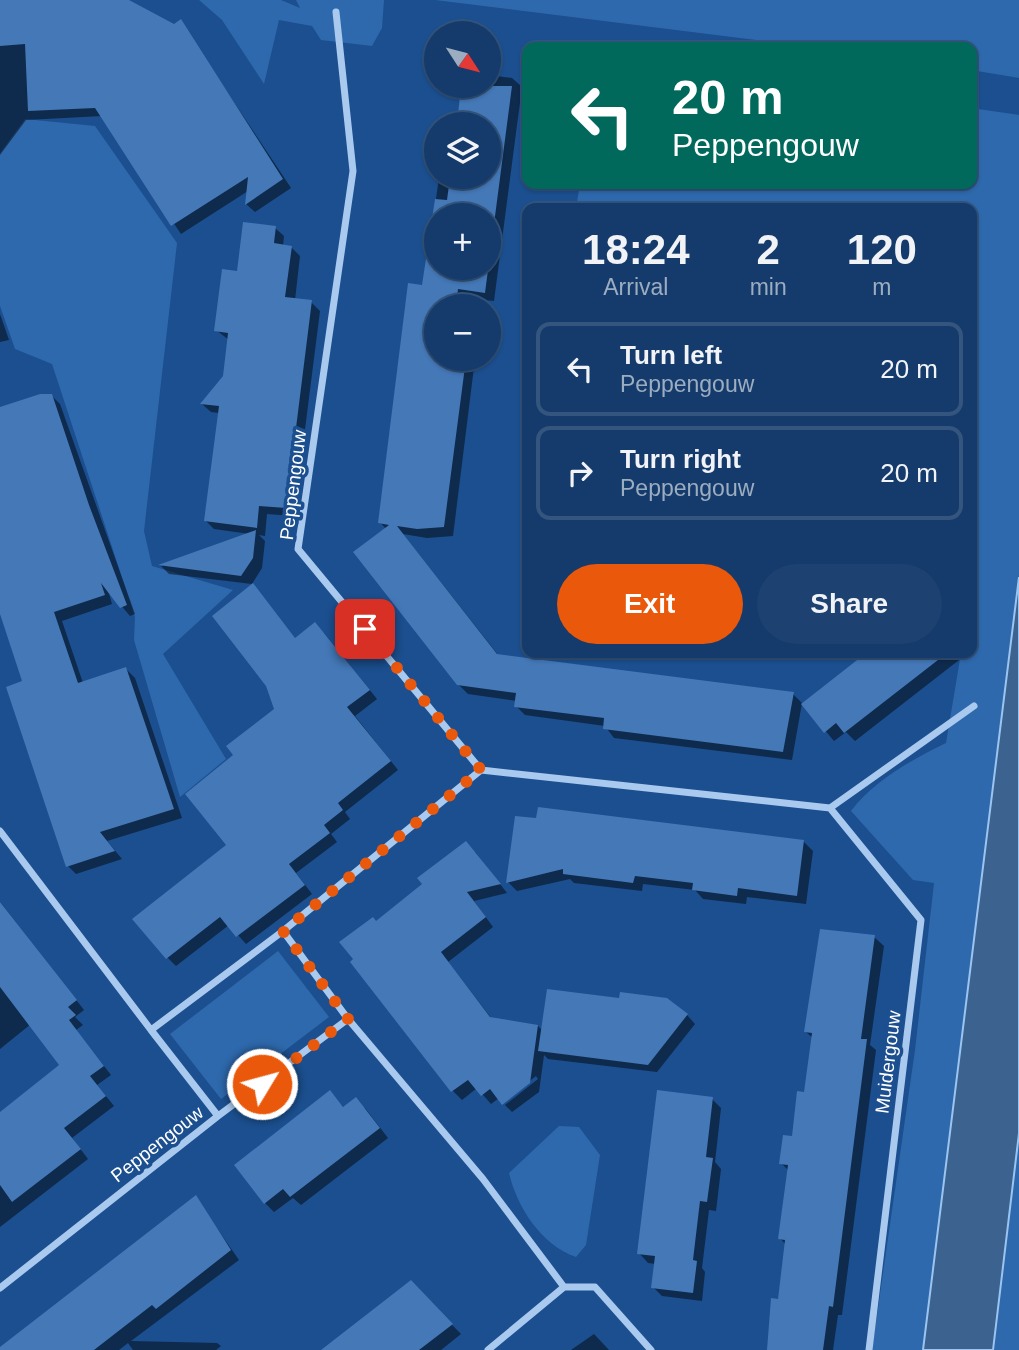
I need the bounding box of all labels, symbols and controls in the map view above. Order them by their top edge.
north arrow [424,21,500,98]
map controls [424,21,501,371]
icon: left [557,70,648,161]
text: 20 m [672,70,784,124]
button: layers [424,112,501,189]
text: Peppengouw [672,127,859,163]
button: + [424,203,501,280]
text: 18:24 [582,226,690,273]
text: 2 [756,226,780,273]
text: 120 [847,226,917,273]
text: Arrival [603,274,668,300]
text: min [750,274,787,300]
text: m [872,274,891,300]
button: − [424,294,501,371]
text: Turn left [620,340,722,370]
icon: left [561,350,599,388]
text: 20 m [880,354,938,384]
text: Peppengouw [620,371,754,397]
street label: Peppengouw [276,428,310,541]
text: Turn right [620,444,741,474]
icon: right [561,454,599,492]
text: 20 m [880,458,938,488]
text: Peppengouw [620,475,754,501]
button: Exit [557,564,743,644]
button: Share [757,564,942,644]
pin [335,599,395,659]
icon: arrive [346,610,384,648]
street label: Muidergouw [871,1009,905,1115]
position arrow [225,1047,299,1121]
street label: Peppengouw [107,1101,207,1186]

